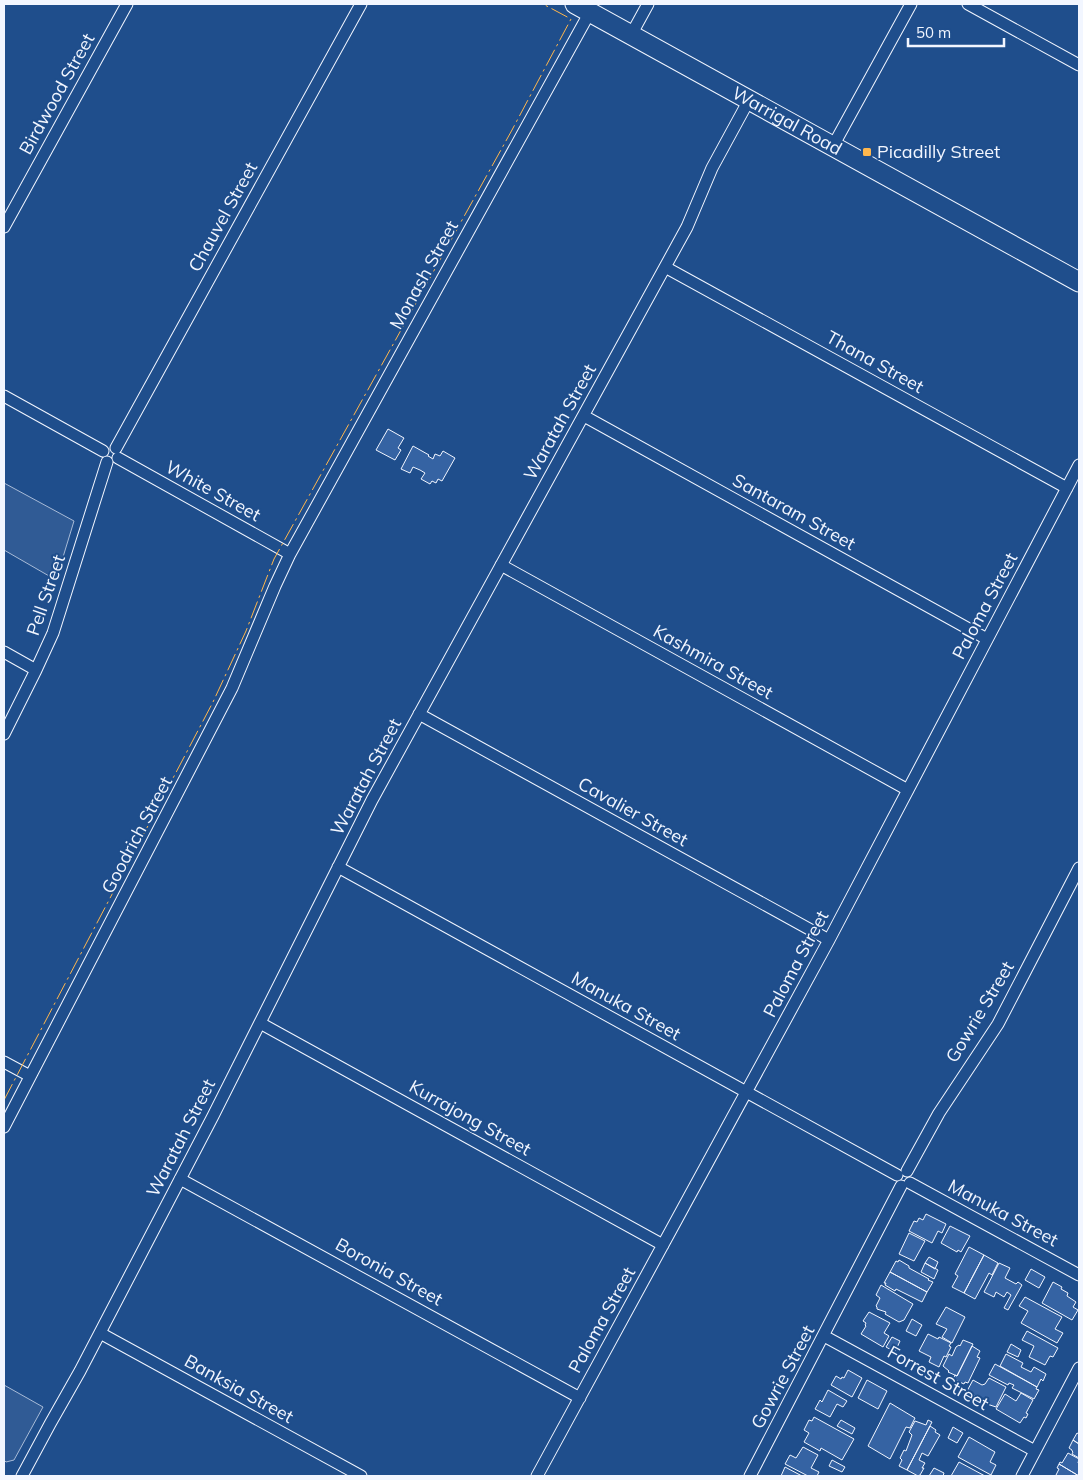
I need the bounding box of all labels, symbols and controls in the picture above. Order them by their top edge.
scale bar [908,15,1004,47]
text: 50 m [916,23,951,42]
street label: Birdwood Street [14,29,99,158]
street label: Warrigal Road [728,81,846,160]
place label: Picadilly Street [877,140,1000,163]
marker: Picadilly Street [861,146,873,158]
street label: Chauvel Street [183,158,262,276]
street label: Monash Street [384,216,463,333]
street label: Thana Street [822,325,928,398]
street label: Waratah Street [518,360,601,484]
street label: White Street [162,455,265,526]
street label: Santaram Street [729,468,860,555]
street label: Paloma Street [947,548,1022,663]
street label: Pell Street [21,551,70,638]
street label: Kashmira Street [649,619,777,704]
street label: Waratah Street [325,714,406,839]
street label: Goodrich Street [96,772,177,897]
street label: Cavalier Street [574,772,692,851]
street label: Paloma Street [758,906,833,1021]
street label: Gowrie Street [940,957,1019,1067]
street label: Manuka Street [567,966,685,1045]
street label: Waratah Street [141,1075,220,1201]
street label: Kurrajong Street [405,1075,535,1161]
street label: Manuka Street [944,1174,1062,1251]
street label: Boronia Street [331,1233,447,1311]
street label: Paloma Street [563,1263,640,1377]
street label: Gowrie Street [746,1321,819,1433]
street label: Forrest Street [884,1340,993,1415]
street label: Banksia Street [181,1349,298,1428]

